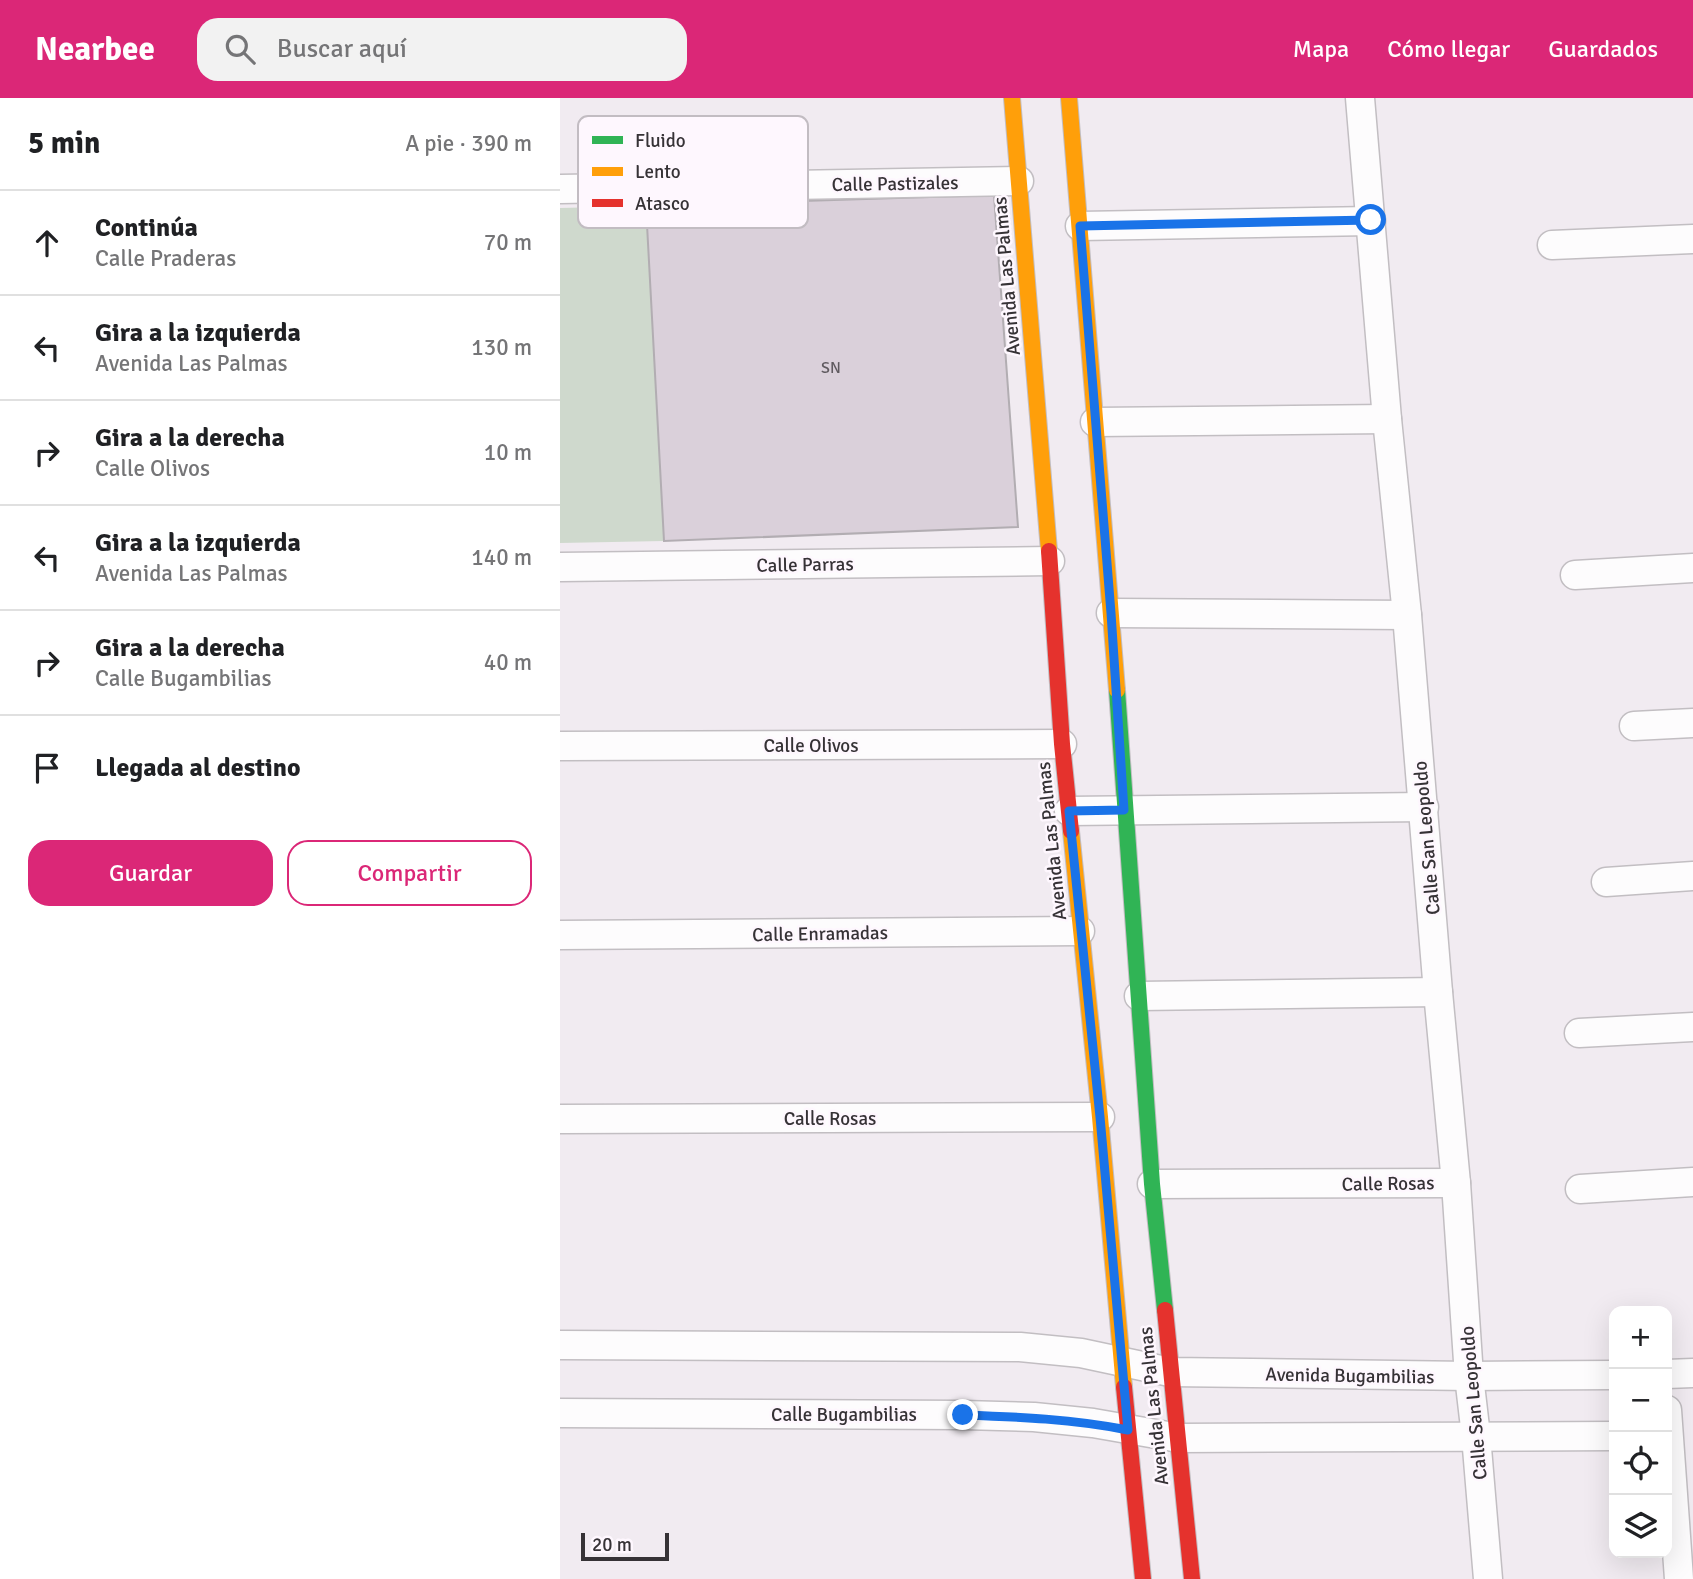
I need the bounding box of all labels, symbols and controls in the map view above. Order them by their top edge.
search box [197,18,687,81]
text: Nearbee [35,29,155,70]
icon: search [221,30,259,68]
text: Buscar aquí [277,33,407,65]
text: Mapa [1293,34,1349,64]
text: Cómo llegar [1387,34,1510,64]
text: Guardados [1548,34,1658,64]
legend [578,116,808,228]
text: 5 min [28,125,100,162]
text: A pie · 390 m [405,129,532,158]
text: Fluido [635,129,686,153]
text: Lento [635,160,681,184]
street label: Calle Pastizales [831,171,959,197]
text: Atasco [635,192,690,216]
street label: Avenida Las Palmas [988,196,1026,356]
route start [1355,204,1386,235]
text: Continúa [95,212,198,244]
icon: ahead [28,224,66,262]
text: 70 m [484,228,532,257]
text: Calle Praderas [95,244,236,273]
text: Gira a la izquierda [95,317,301,349]
icon: left [28,329,66,367]
text: 130 m [471,333,532,362]
text: Avenida Las Palmas [95,349,288,378]
house number: SN [821,358,841,378]
text: Gira a la derecha [95,422,285,454]
icon: right [28,434,66,472]
text: 10 m [484,438,532,467]
text: Calle Olivos [95,454,210,483]
text: Gira a la izquierda [95,527,301,559]
icon: left [28,539,66,577]
text: 140 m [471,543,532,572]
street label: Calle Parras [756,552,854,578]
text: Avenida Las Palmas [95,559,288,588]
text: Gira a la derecha [95,632,285,664]
icon: right [28,644,66,682]
text: 40 m [484,648,532,677]
text: Calle Bugambilias [95,664,272,693]
street label: Calle Olivos [764,734,858,758]
icon: arrive [28,749,66,787]
text: Llegada al destino [95,752,301,784]
street label: Calle San Leopoldo [1408,760,1446,916]
street label: Avenida Las Palmas [1032,761,1072,921]
button: Guardar [28,840,273,906]
button: Compartir [287,840,532,906]
street label: Calle Enramadas [752,921,888,947]
street label: Calle Rosas [784,1107,876,1131]
street label: Calle Rosas [1341,1171,1435,1197]
map controls [1609,1306,1672,1558]
button: + [1609,1306,1672,1369]
street label: Calle San Leopoldo [1455,1325,1493,1481]
street label: Avenida Las Palmas [1134,1326,1174,1486]
street label: Avenida Bugambilias [1265,1363,1435,1389]
button: − [1609,1369,1672,1432]
route end [947,1399,978,1430]
street label: Calle Bugambilias [771,1403,917,1427]
button: locate [1609,1432,1672,1495]
button: layers [1609,1495,1672,1558]
scale bar [581,1530,668,1562]
text: 20 m [592,1533,632,1557]

